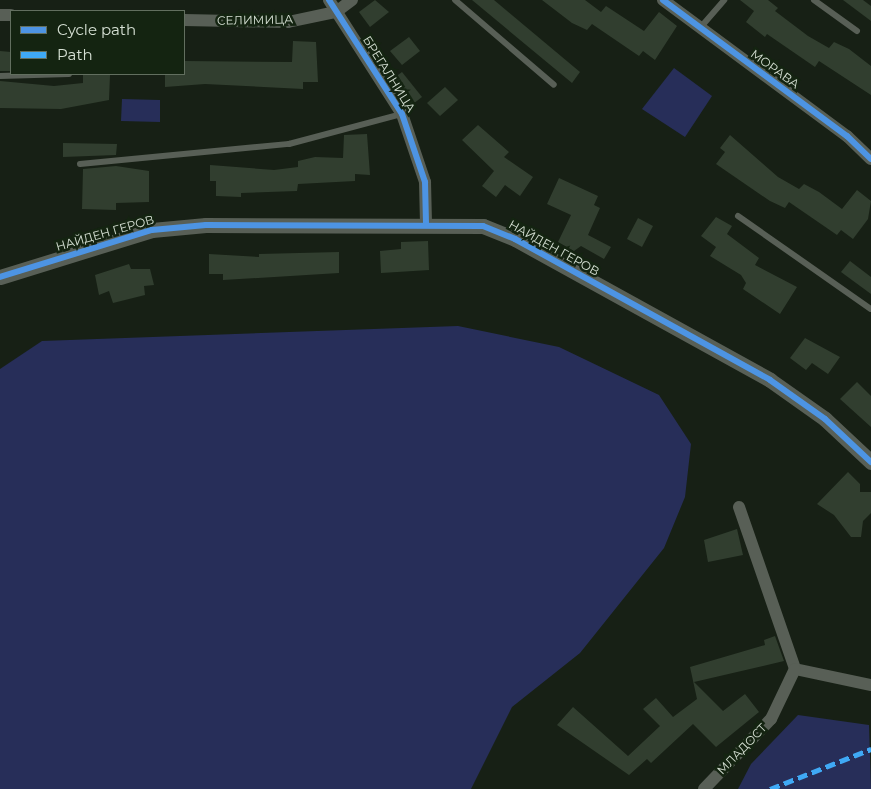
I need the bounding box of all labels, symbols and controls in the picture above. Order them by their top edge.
legend [10,10,185,75]
street label: СЕЛИМИЦА [217,12,293,28]
text: Cycle path [57,20,136,39]
street label: БРЕГАЛНИЦА [360,33,418,115]
text: Path [57,45,93,64]
street label: МОРАВА [748,47,802,91]
street label: НАЙДЕН ГЕРОВ [54,212,156,254]
street label: НАЙДЕН ГЕРОВ [506,217,602,279]
street label: МЛАДОСТ [714,721,770,777]

